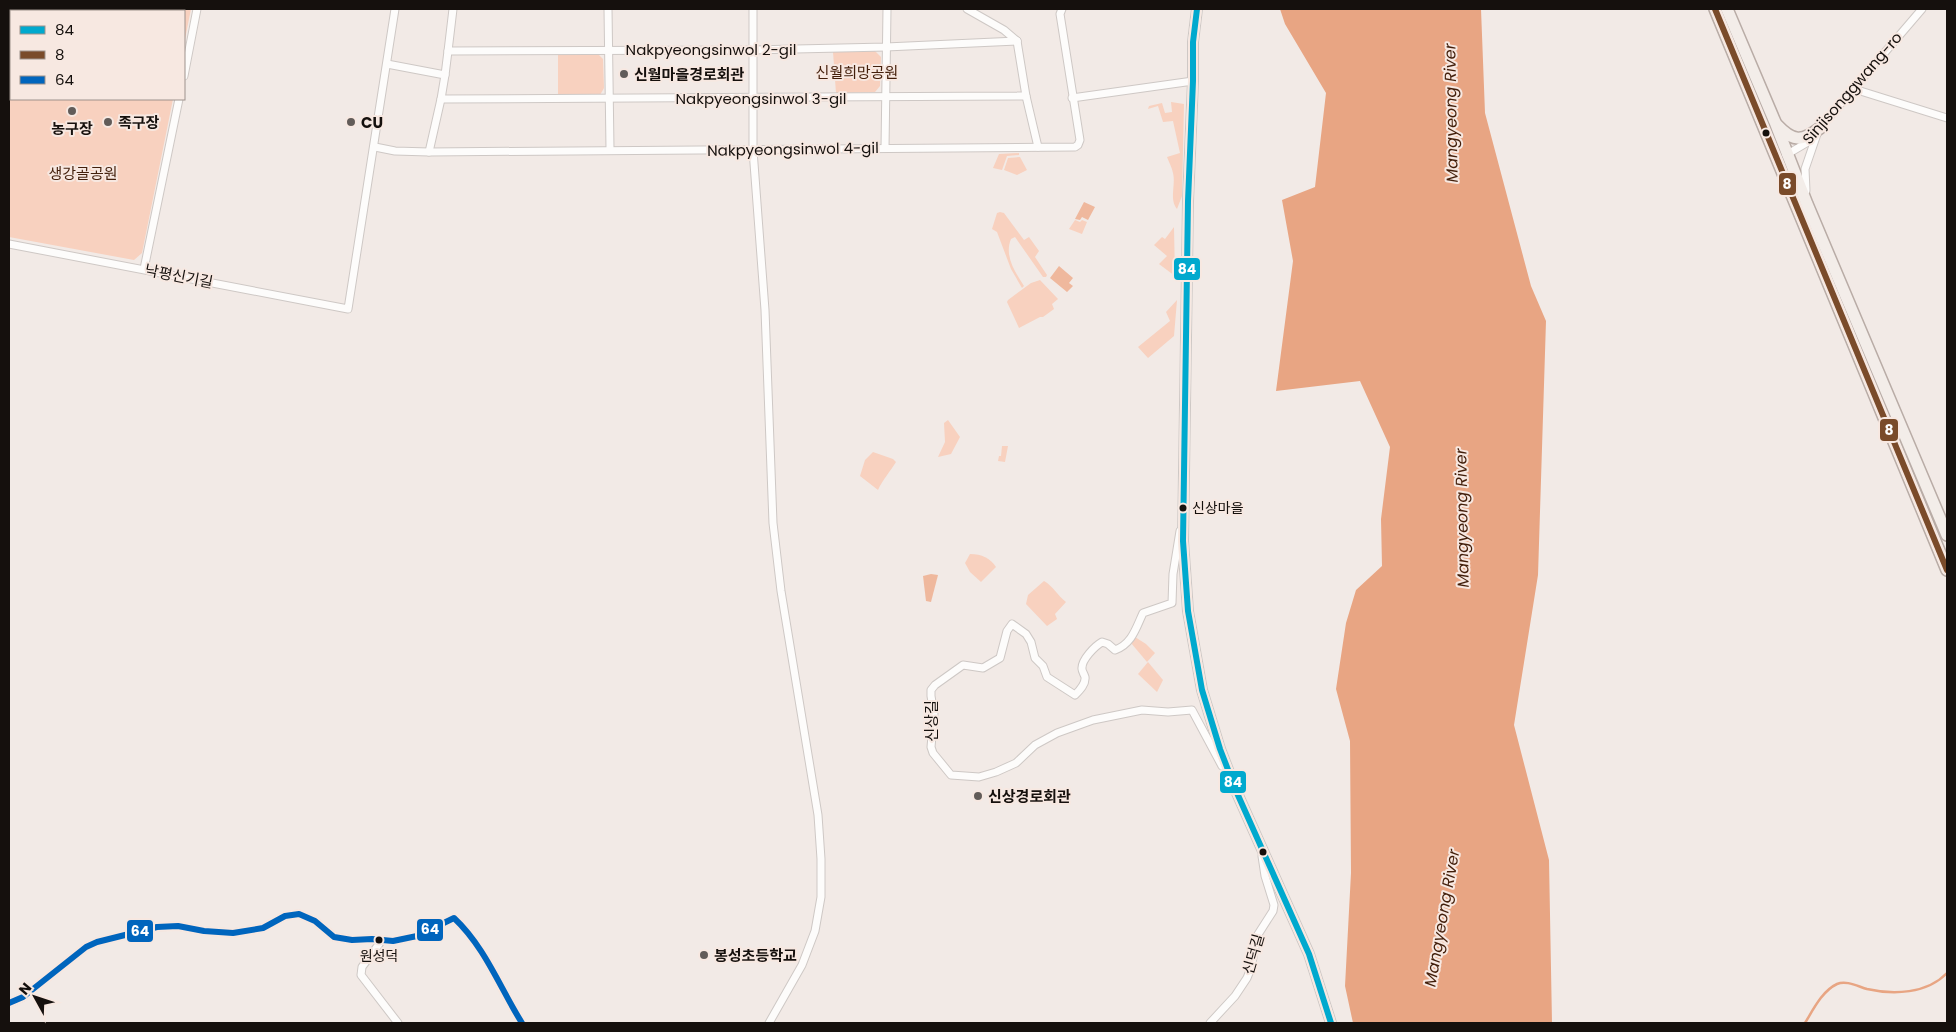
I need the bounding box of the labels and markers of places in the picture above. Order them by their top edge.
place label: 신월마을경로회관 [634,64,745,85]
marker: 신월마을경로회관 [618,68,630,80]
marker: 농구장 [66,105,78,117]
place label: 족구장 [118,112,160,133]
place label: CU [361,112,383,133]
marker: 족구장 [102,116,114,128]
marker: CU [345,116,357,128]
place label: 농구장 [51,118,93,139]
unlabelled marker [1761,128,1771,138]
place label: 신상마을 [1192,498,1244,518]
marker: 신상마을 [1178,503,1188,513]
place label: 신상경로회관 [988,786,1071,807]
marker: 신상경로회관 [972,790,984,802]
unlabelled marker [1258,847,1268,857]
marker: 원성덕 [374,935,384,945]
place label: 봉성초등학교 [714,945,797,966]
place label: 원성덕 [360,946,398,966]
marker: 봉성초등학교 [698,949,710,961]

